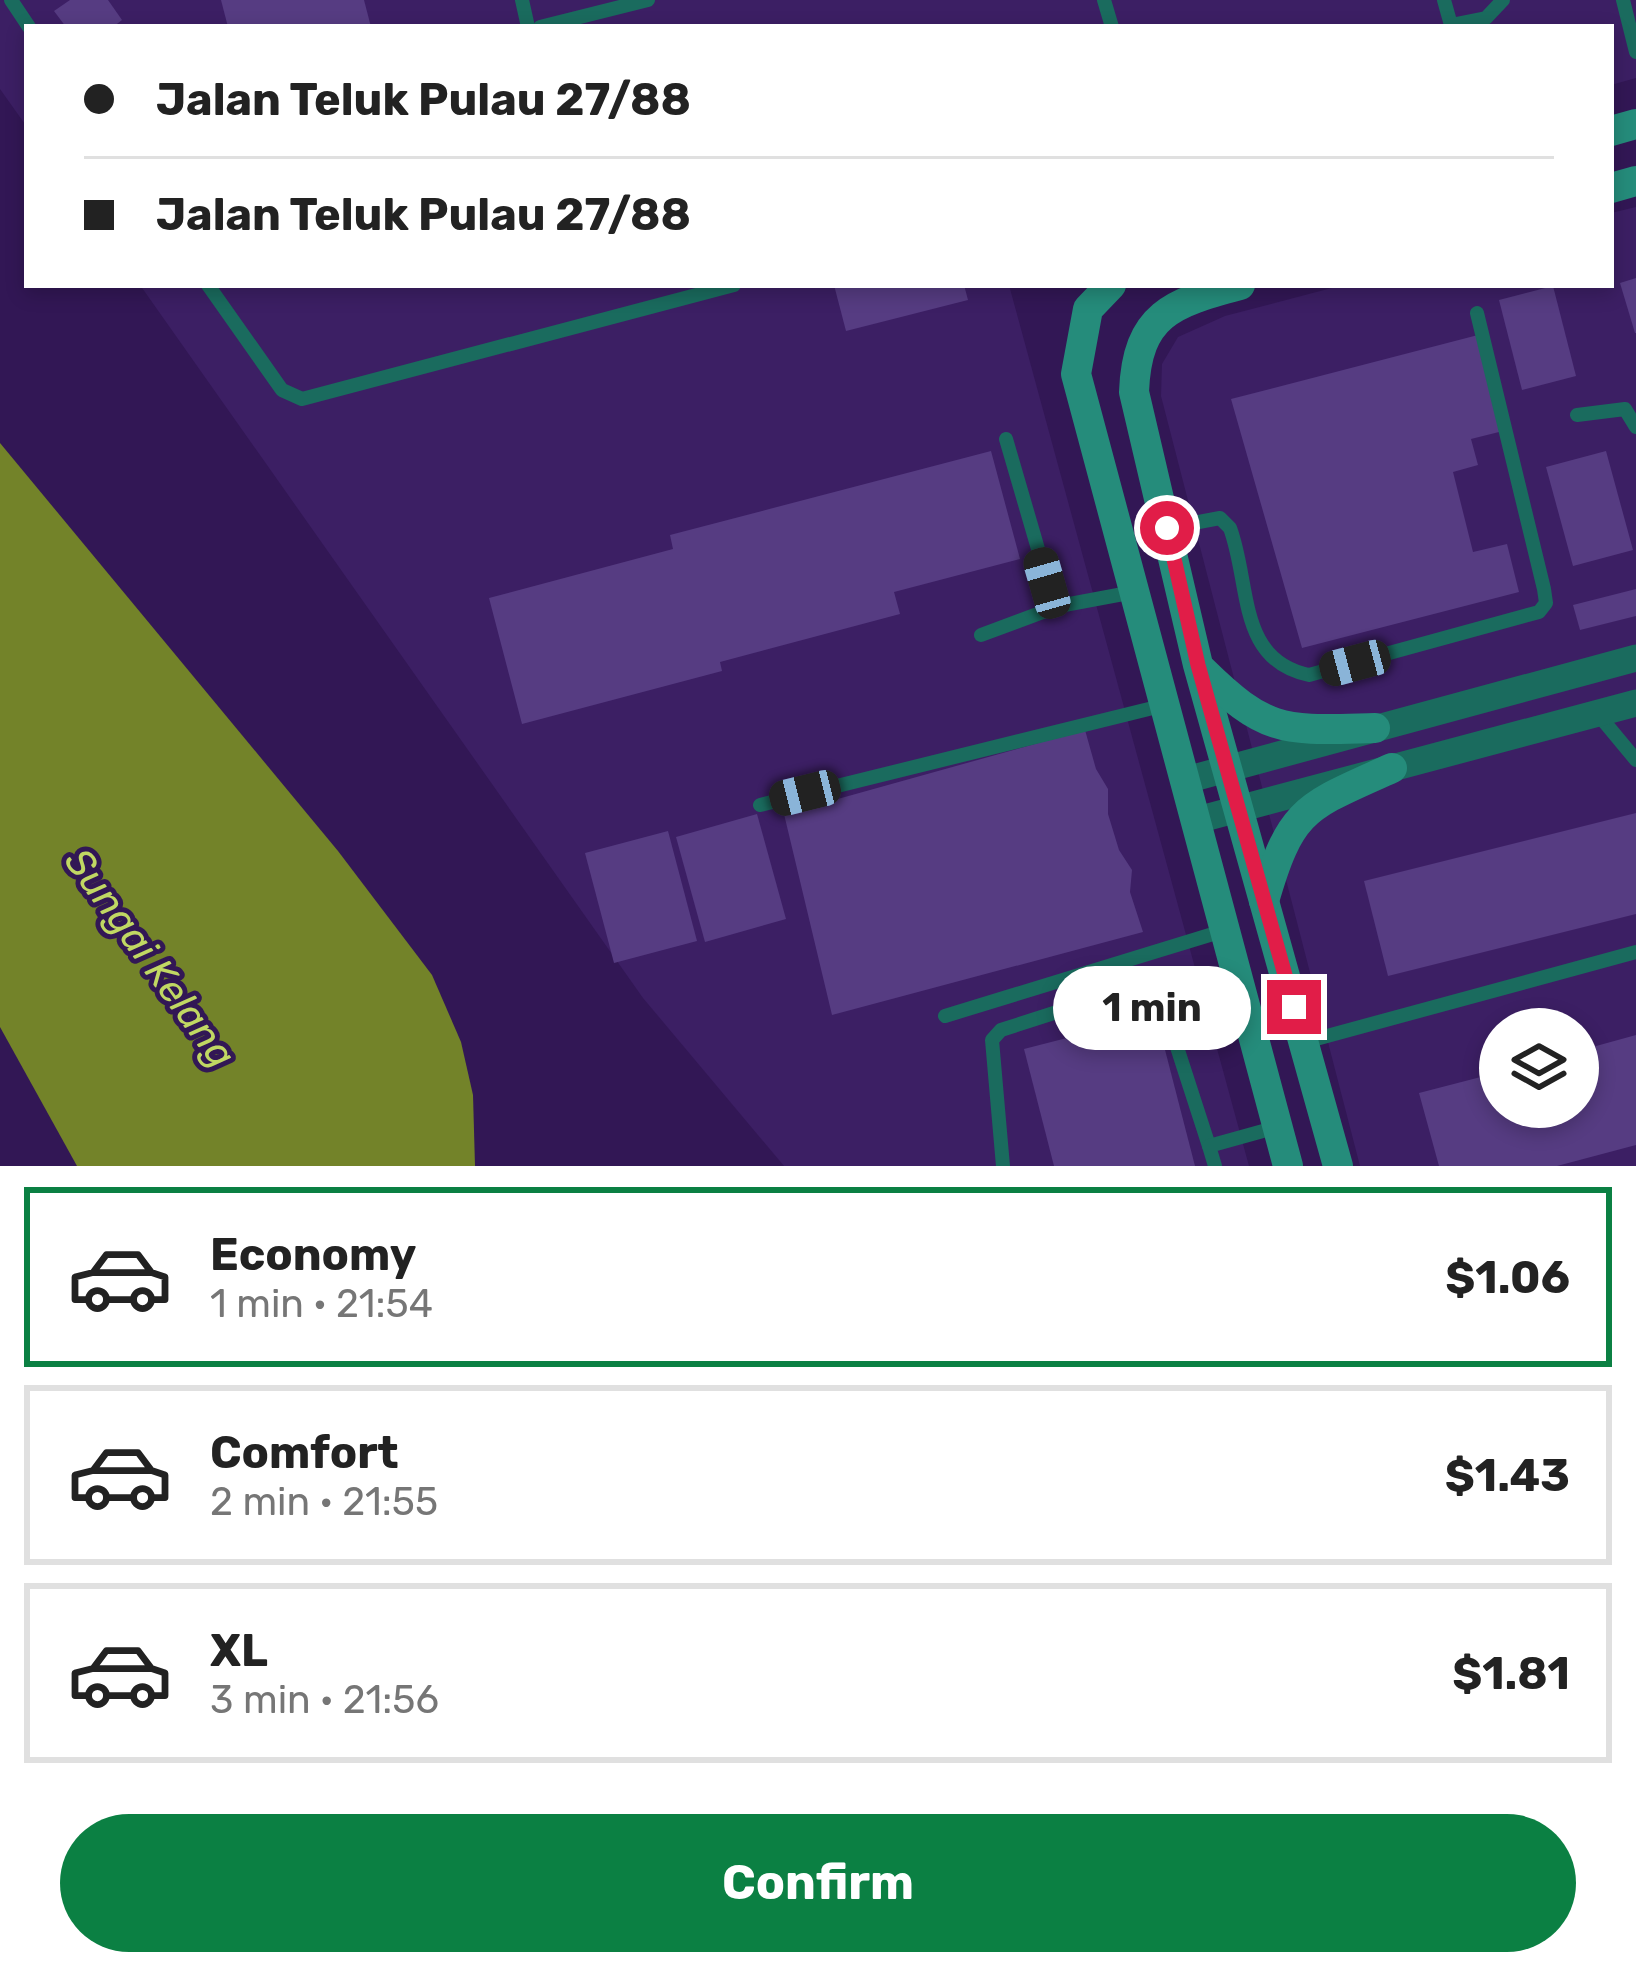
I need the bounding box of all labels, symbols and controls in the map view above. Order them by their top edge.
text: Jalan Teluk Pulau 27/88 [156,73,691,126]
text: Jalan Teluk Pulau 27/88 [156,188,691,241]
route start [1140,501,1194,555]
car [1020,543,1074,623]
car [1316,636,1394,690]
car [766,767,844,819]
water label: Sungai Kelang [55,840,245,1076]
callout: 1 min [1054,965,1252,1049]
route end [1267,980,1321,1034]
text: 1 min [1102,985,1202,1031]
map controls [1479,1008,1599,1128]
button: layers [1479,1008,1599,1128]
icon: car [66,1223,174,1331]
text: Economy [210,1228,416,1281]
text: $1.06 [1445,1251,1570,1304]
text: 1 min · 21:54 [210,1281,433,1327]
icon: car [66,1421,174,1529]
text: Comfort [210,1426,399,1479]
text: $1.43 [1445,1449,1570,1502]
text: 2 min · 21:55 [210,1479,438,1525]
icon: car [66,1619,174,1727]
text: XL [210,1624,268,1677]
text: $1.81 [1452,1647,1570,1700]
text: 3 min · 21:56 [210,1677,439,1723]
button: Confirm [60,1814,1576,1952]

